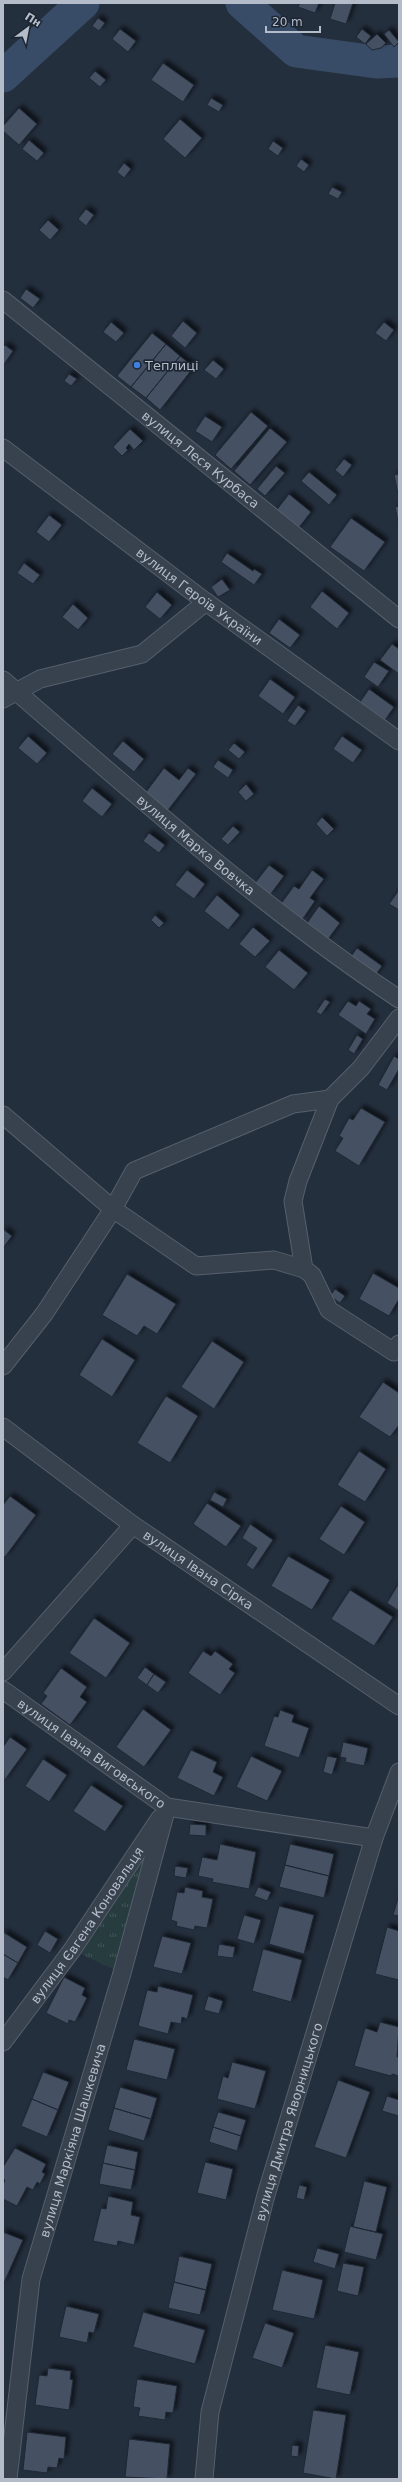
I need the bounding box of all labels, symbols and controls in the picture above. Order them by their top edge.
north arrow [8,8,48,48]
scale bar [266,8,320,34]
text: Пн [22,10,44,30]
text: 20 m [272,15,303,29]
place label: Теплиці [144,358,199,373]
marker: Теплиці [132,360,142,370]
street label: вулиця Леся Курбаса [139,408,262,511]
street label: вулиця Героїв України [133,545,265,648]
street label: вулиця Марка Вовчка [134,792,258,898]
street label: вулиця Івана Сірка [140,1527,256,1613]
street label: вулиця Івана Виговського [14,1696,168,1812]
street label: вулиця Євгена Коновальця [28,1844,147,2006]
street label: вулиця Дмитра Яворницького [253,2021,326,2223]
street label: вулиця Маркіяна Шашкевича [37,2042,109,2239]

